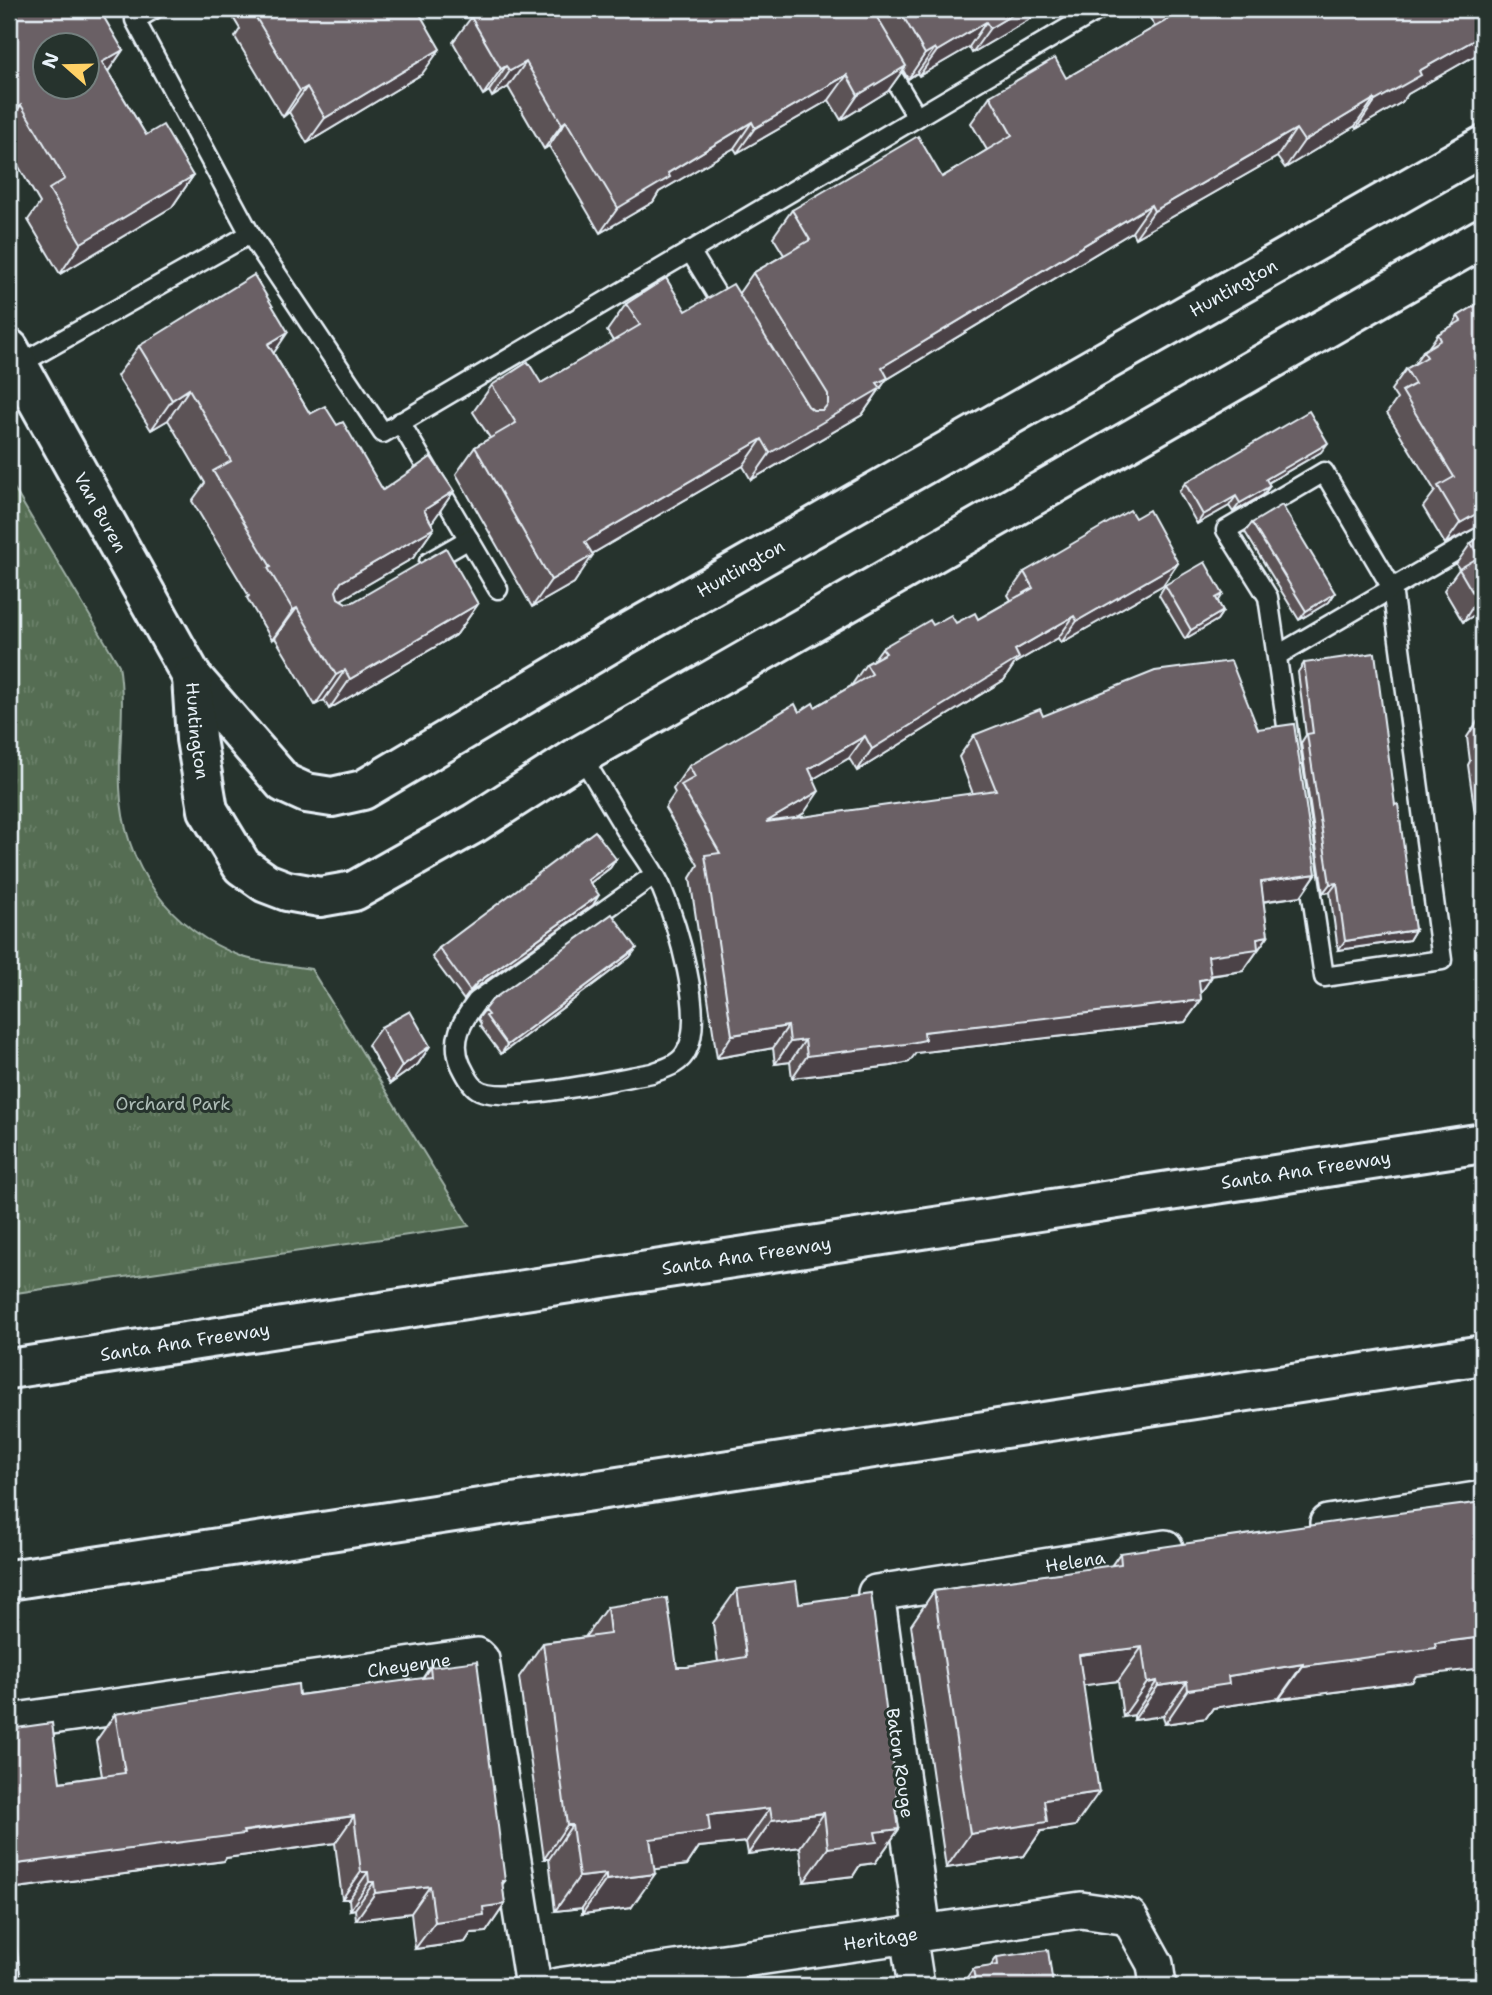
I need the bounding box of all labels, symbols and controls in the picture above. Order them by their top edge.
north arrow [32,32,102,102]
text: N [36,49,65,72]
street label: Huntington [1185,254,1282,323]
street label: Van Buren [68,468,132,557]
street label: Huntington [692,534,789,603]
street label: Huntington [180,681,215,781]
park label: Orchard Park [115,1092,231,1116]
street label: Santa Ana Freeway [1219,1145,1392,1195]
street label: Santa Ana Freeway [660,1231,833,1281]
street label: Santa Ana Freeway [98,1317,271,1367]
street label: Helena [1044,1545,1107,1578]
street label: Cheyenne [366,1648,452,1683]
street label: Baton Rouge [880,1706,920,1820]
street label: Heritage [842,1922,920,1956]

